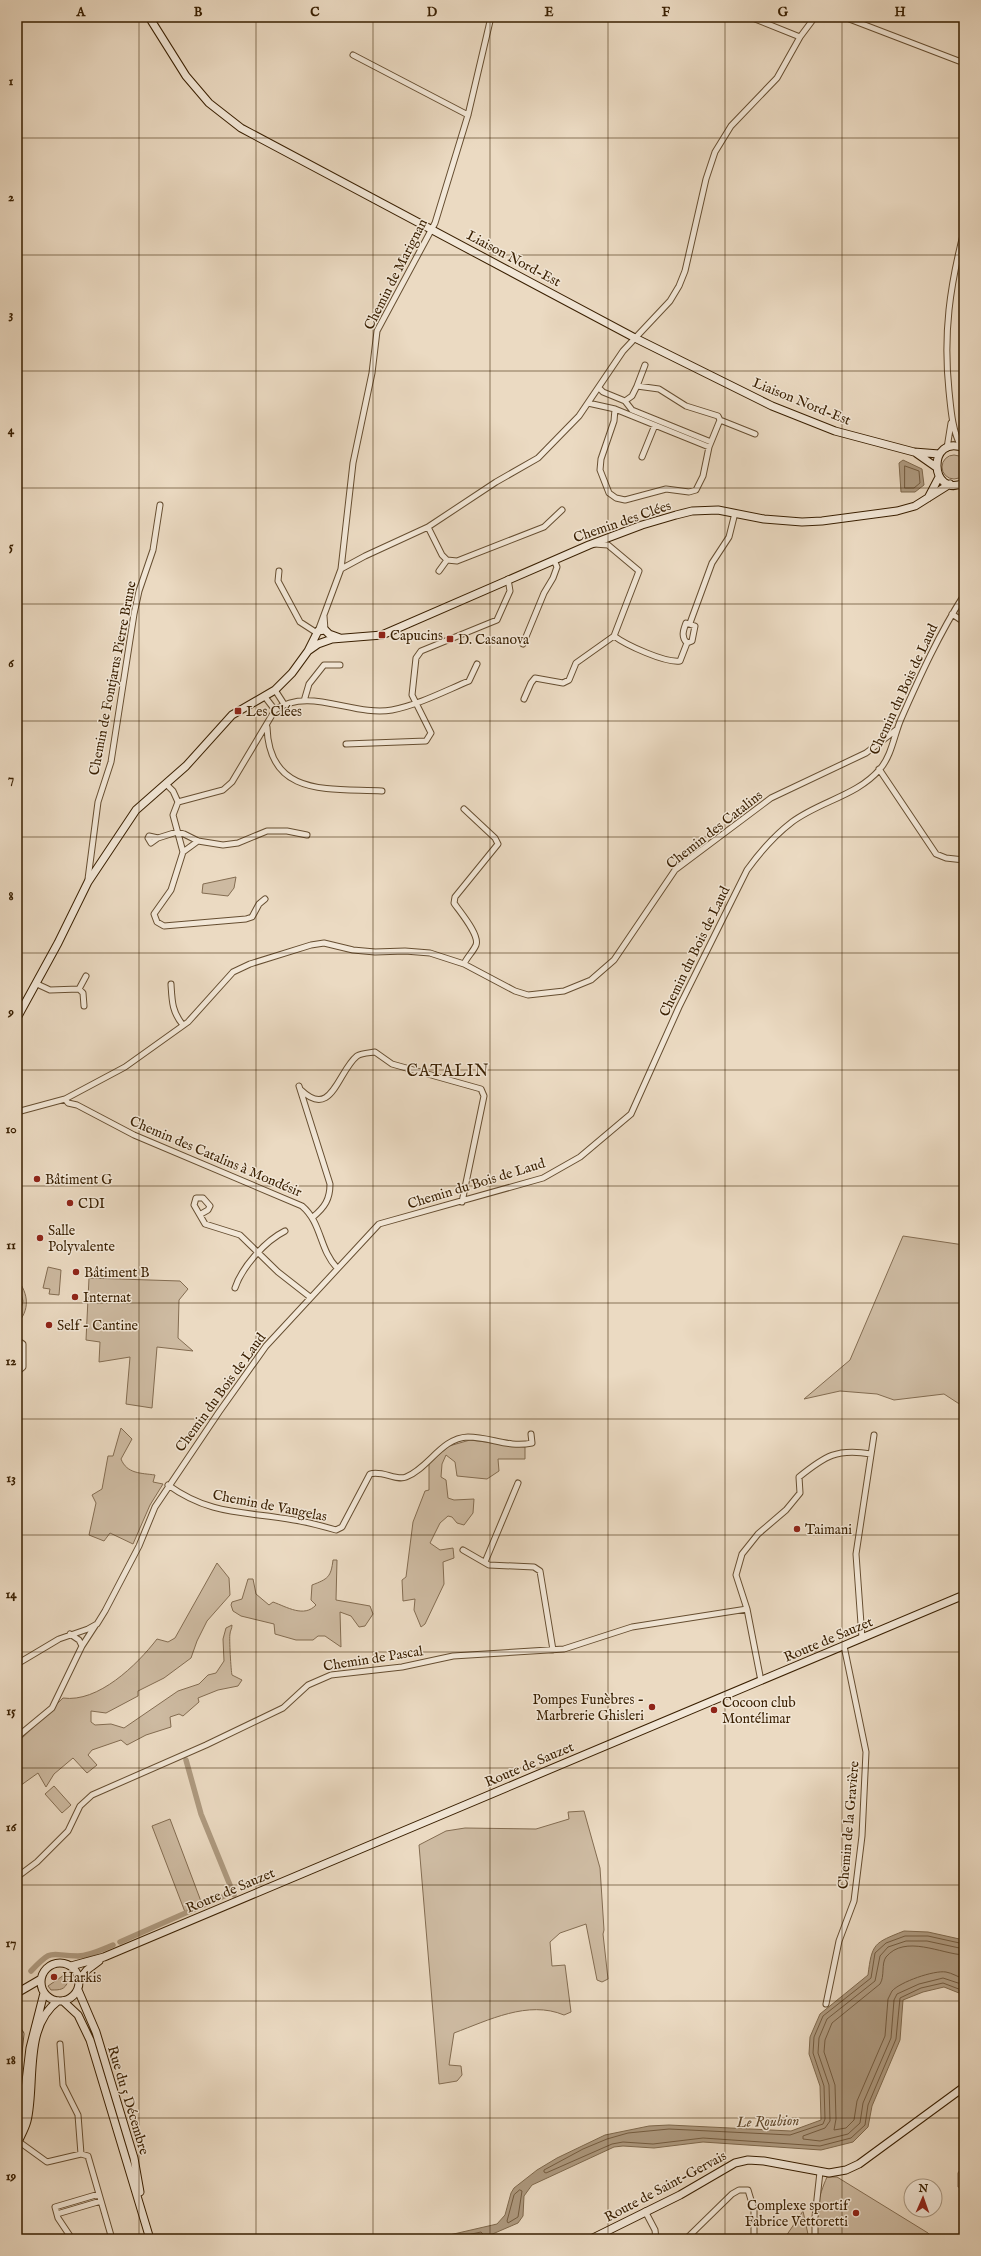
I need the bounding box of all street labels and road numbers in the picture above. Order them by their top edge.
street label: Chemin de Marignan [360,215,432,333]
street label: Liaison Nord-Est [463,226,564,291]
street label: Liaison Nord-Est [750,374,853,430]
street label: Chemin des Clées [571,497,674,547]
street label: Chemin de Fontjarus Pierre Brune [85,579,141,777]
street label: Chemin du Bois de Laud [866,620,942,758]
street label: Chemin des Catalins [663,786,767,873]
street label: Chemin du Bois de Laud [655,883,735,1020]
street label: Chemin des Catalins à Mondésir [127,1112,305,1201]
street label: Chemin du Bois de Laud [405,1154,548,1213]
street label: Chemin du Bois de Laud [172,1329,270,1456]
street label: Chemin de Vaugelas [211,1486,329,1526]
street label: Route de Sauzet [781,1613,876,1667]
street label: Chemin de Pascal [322,1642,424,1676]
street label: Route de Sauzet [482,1738,577,1792]
street label: Chemin de la Gravière [834,1760,864,1890]
street label: Route de Sauzet [183,1864,278,1918]
street label: Rue du 5 Décembre [103,2044,153,2158]
street label: Route de Saint-Gervais [601,2147,730,2227]

